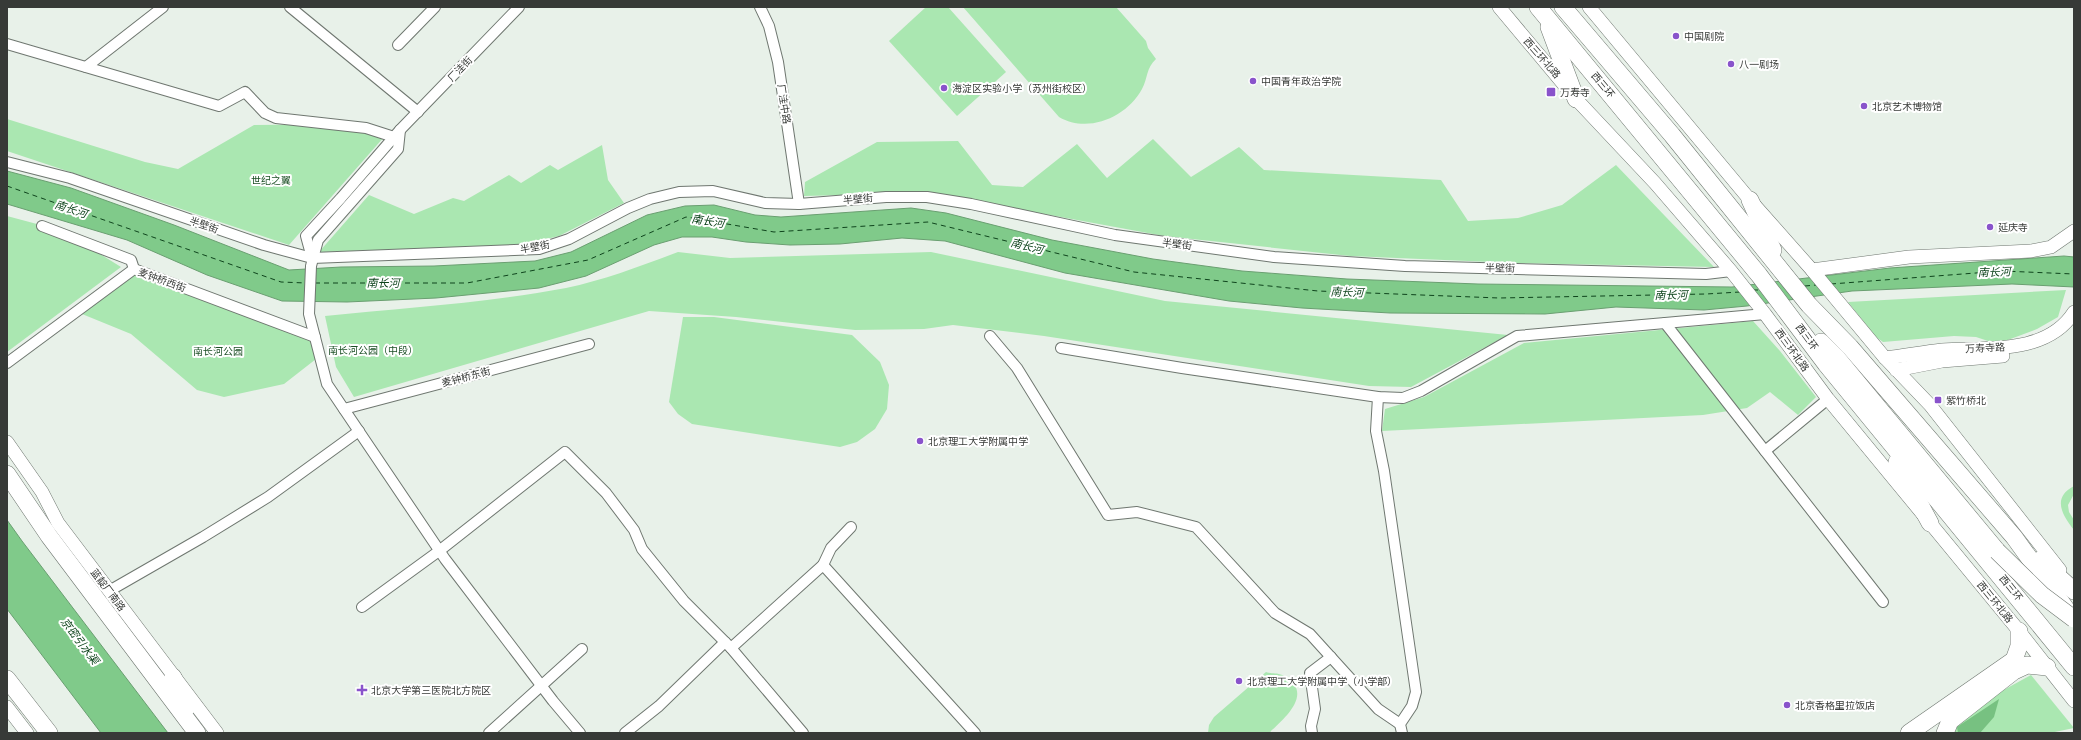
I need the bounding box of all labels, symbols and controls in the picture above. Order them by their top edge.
place label: 中国剧院 [1684,30,1724,43]
marker: 中国剧院 [1671,31,1681,41]
street label: 西三环北路 [1521,35,1563,81]
street label: 厂洼街 [445,54,475,84]
place label: 八一剧场 [1739,58,1779,71]
marker: 八一剧场 [1726,59,1736,69]
street label: 西三环 [1588,69,1618,101]
place label: 中国青年政治学院 [1261,75,1341,88]
marker: 中国青年政治学院 [1248,76,1258,86]
place label: 海淀区实验小学（苏州街校区） [952,82,1092,95]
street label: 厂洼中路 [774,83,794,125]
marker: 海淀区实验小学（苏州街校区） [939,83,949,93]
marker: 万寿寺 [1545,86,1557,98]
place label: 万寿寺 [1560,86,1590,99]
place label: 北京艺术博物馆 [1872,100,1942,113]
marker: 北京艺术博物馆 [1859,101,1869,111]
park label: 世纪之翼 [251,174,291,187]
street label: 半壁街 [842,191,874,207]
water label: 南长河 [53,197,91,222]
water label: 南长河 [691,212,727,231]
street label: 半壁街 [188,214,220,236]
place label: 延庆寺 [1998,221,2028,234]
marker: 延庆寺 [1985,222,1995,232]
water label: 南长河 [1009,235,1047,257]
street label: 半壁街 [1161,235,1193,253]
street label: 半壁街 [519,238,551,256]
street label: 半壁街 [1485,261,1515,275]
water label: 南长河 [1977,264,2013,280]
street label: 麦钟桥西街 [136,265,188,295]
water label: 南长河 [367,276,401,290]
water label: 南长河 [1330,284,1366,300]
water label: 南长河 [1654,288,1690,302]
street label: 西三环 [1793,321,1821,353]
street label: 西三环北路 [1772,326,1812,374]
street label: 万寿寺路 [1965,340,2005,356]
park label: 南长河公园（中段） [328,344,418,357]
park label: 南长河公园 [193,345,243,358]
street label: 麦钟桥东街 [440,364,492,390]
place label: 紫竹桥北 [1946,394,1986,407]
marker: 紫竹桥北 [1933,395,1943,405]
place label: 北京理工大学附属中学 [928,435,1028,448]
marker: 北京理工大学附属中学 [915,436,925,446]
street label: 蓝靛厂南路 [88,566,128,614]
street label: 西三环 [1997,572,2025,604]
street label: 西三环北路 [1974,578,2016,626]
water label: 京密引水渠 [58,615,103,669]
place label: 北京理工大学附属中学（小学部） [1247,675,1397,688]
marker: 北京理工大学附属中学（小学部） [1234,676,1244,686]
marker: 北京大学第三医院北方院区 [356,684,368,696]
place label: 北京大学第三医院北方院区 [371,684,491,697]
place label: 北京香格里拉饭店 [1795,699,1875,712]
marker: 北京香格里拉饭店 [1782,700,1792,710]

